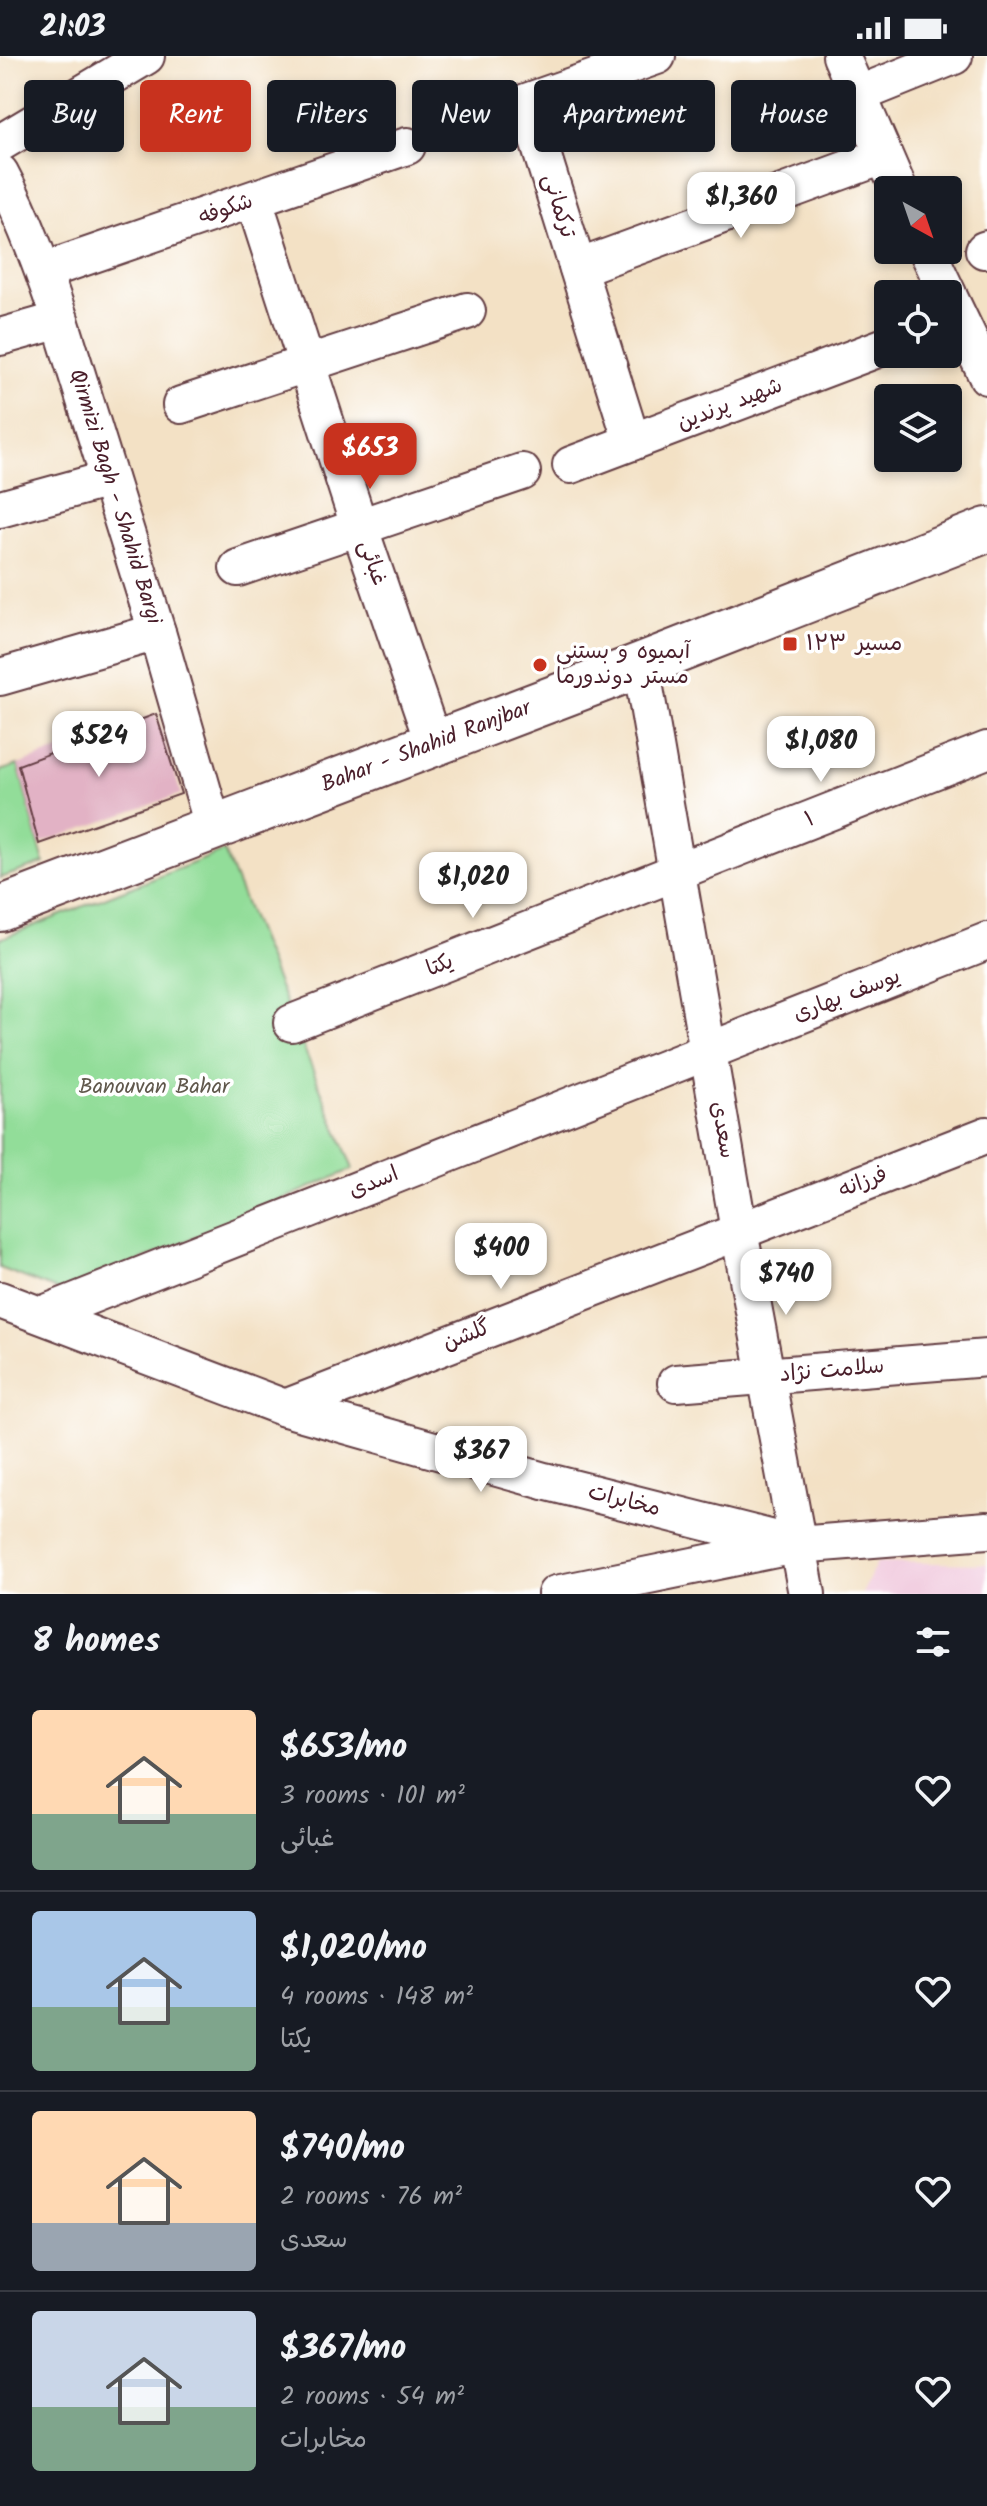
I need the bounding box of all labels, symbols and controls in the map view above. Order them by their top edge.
text: 21:03 [40,4,106,52]
chip: Buy [24,80,124,152]
chip: Rent [140,80,251,152]
chip: Filters [267,80,396,152]
chip: New [412,80,518,152]
chip: Apartment [534,80,715,152]
chip: House [731,80,856,152]
street label: ترکمانی [532,170,584,243]
pin: $1,360 [676,172,806,240]
north arrow [874,176,962,264]
map controls [874,176,962,472]
text: $1,360 [705,177,777,219]
street label: شکوفه [194,184,258,236]
button: locate [874,280,962,368]
street label: Qirmizi Bagh - Shahid Bargi [59,365,171,629]
street label: شهید پرندین [672,369,788,441]
button: layers [874,384,962,472]
pin: $653 [323,423,417,491]
text: $653 [342,428,398,470]
street label: غبائی [348,535,396,591]
place label: مسیر ۱۲۳ [806,627,902,662]
place label: آبمیوه و بستنی مستر دوندورما [556,635,692,695]
marker: مسیر ۱۲۳ [781,635,799,653]
marker: آبمیوه و بستنی مستر دوندورما [531,656,549,674]
street label: Bahar - Shahid Ranjbar [316,690,538,803]
pin: $524 [52,711,146,779]
text: $524 [70,716,128,758]
pin: $1,080 [756,716,886,784]
text: $1,080 [785,721,857,763]
street label: ۱ [800,802,820,838]
pin: $1,020 [408,852,538,920]
text: $1,020 [437,857,509,899]
street label: یکتا [421,945,459,987]
street label: یوسف بهاری [788,960,906,1032]
park label: Banouvan Bahar [79,1070,231,1105]
street label: سعدی [700,1099,744,1161]
street label: اسدی [344,1157,404,1209]
street label: فرزانه [833,1158,893,1208]
pin: $400 [454,1223,548,1291]
text: $400 [473,1228,529,1270]
pin: $740 [739,1249,833,1317]
text: $740 [758,1254,814,1296]
street label: گلشن [438,1311,496,1361]
street label: سلامت نژاد [778,1349,886,1393]
pin: $367 [434,1426,528,1494]
text: $367 [453,1431,509,1473]
street label: مخابرات [584,1475,664,1527]
text: 8 homes [32,1615,160,1669]
icon: filters [911,1620,955,1664]
text: $653/mo [280,1721,407,1775]
icon: home [96,1742,192,1838]
icon: heart [911,1768,955,1812]
text: 3 rooms · 101 m² [280,1775,465,1817]
text: غبائی [280,1818,335,1860]
text: $1,020/mo [280,1922,427,1976]
icon: home [96,1943,192,2039]
icon: heart [911,1969,955,2013]
text: 4 rooms · 148 m² [280,1976,473,2018]
text: یکتا [280,2019,312,2061]
text: $740/mo [280,2122,405,2176]
icon: home [96,2143,192,2239]
icon: heart [911,2169,955,2213]
text: 2 rooms · 76 m² [280,2176,462,2218]
text: سعدی [280,2219,348,2261]
text: $367/mo [280,2322,406,2376]
icon: home [96,2343,192,2439]
icon: heart [911,2369,955,2413]
text: 2 rooms · 54 m² [280,2376,464,2418]
text: مخابرات [280,2419,367,2461]

